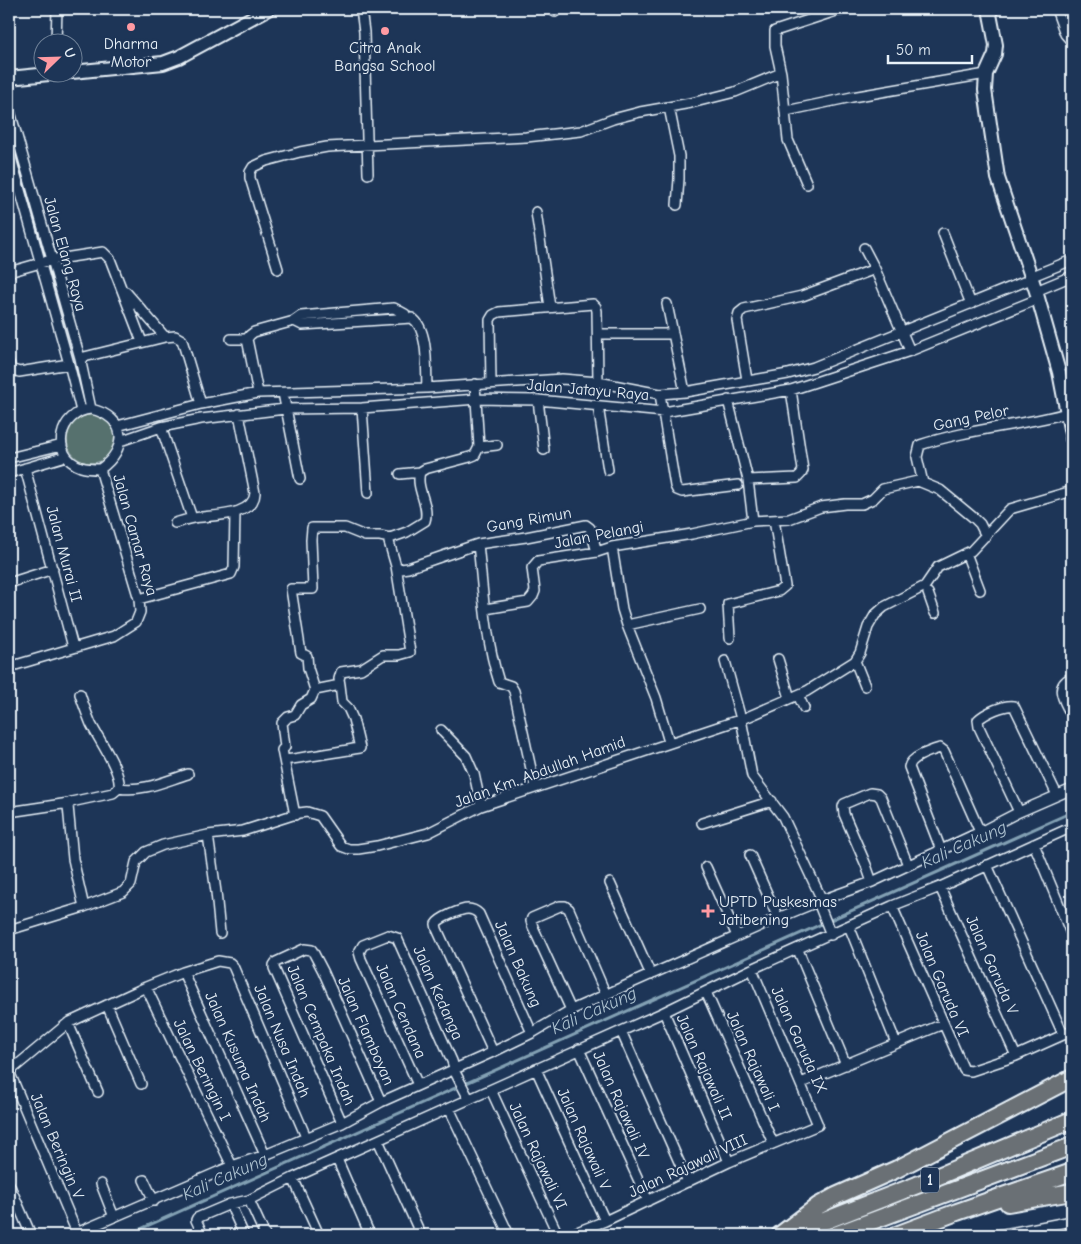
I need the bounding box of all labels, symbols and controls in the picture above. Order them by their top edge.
marker: Dharma Motor [125,21,137,33]
marker: Citra Anak Bangsa School [379,25,391,37]
north arrow [32,32,82,82]
scale bar [888,32,972,64]
place label: Dharma Motor [104,35,158,71]
place label: Citra Anak Bangsa School [334,39,436,75]
text: 50 m [896,41,931,59]
text: U [60,45,79,61]
street label: Jalan Elang Raya [40,195,90,313]
street label: Jalan Jatayu Raya [526,376,650,404]
street label: Gang Pelor [931,401,1011,435]
street label: Jalan Camar Raya [109,472,161,598]
street label: Jalan Murai II [43,504,85,604]
street label: Gang Rimun [485,504,573,536]
street label: Jalan Pelangi [553,518,645,552]
street label: Jalan Km. Abdullah Hamid [452,733,628,811]
water label: Kali Cakung [918,817,1010,873]
place label: UPTD Puskesmas Jatibening [719,893,837,929]
marker: UPTD Puskesmas Jatibening [701,904,715,918]
street label: Jalan Garuda V [962,913,1022,1018]
street label: Jalan Bakung [491,918,545,1010]
street label: Jalan Garuda VI [912,929,972,1039]
street label: Jalan Kedanga [409,943,467,1043]
street label: Jalan Cendana [372,961,430,1061]
street label: Jalan Cempaka Indah [283,962,359,1108]
street label: Jalan Flamboyan [334,974,398,1088]
street label: Jalan Nusa Indah [250,982,314,1100]
water label: Kali Cakung [548,983,640,1039]
street label: Jalan Garuda IX [767,984,831,1096]
street label: Jalan Kusuma Indah [201,989,275,1125]
street label: Jalan Rajawali I [723,1008,783,1114]
street label: Jalan Rajawali II [673,1011,735,1123]
street label: Jalan Beringin I [170,1016,234,1124]
street label: Jalan Rajawali IV [589,1048,653,1162]
street label: Jalan Rajawali V [553,1085,615,1193]
street label: Jalan Beringin V [27,1090,88,1202]
street label: Jalan Rajawali VI [505,1100,571,1212]
street label: Jalan Rajawali VIII [626,1131,750,1201]
water label: Kali Cakung [179,1149,271,1205]
road number: 1 [921,1168,939,1192]

